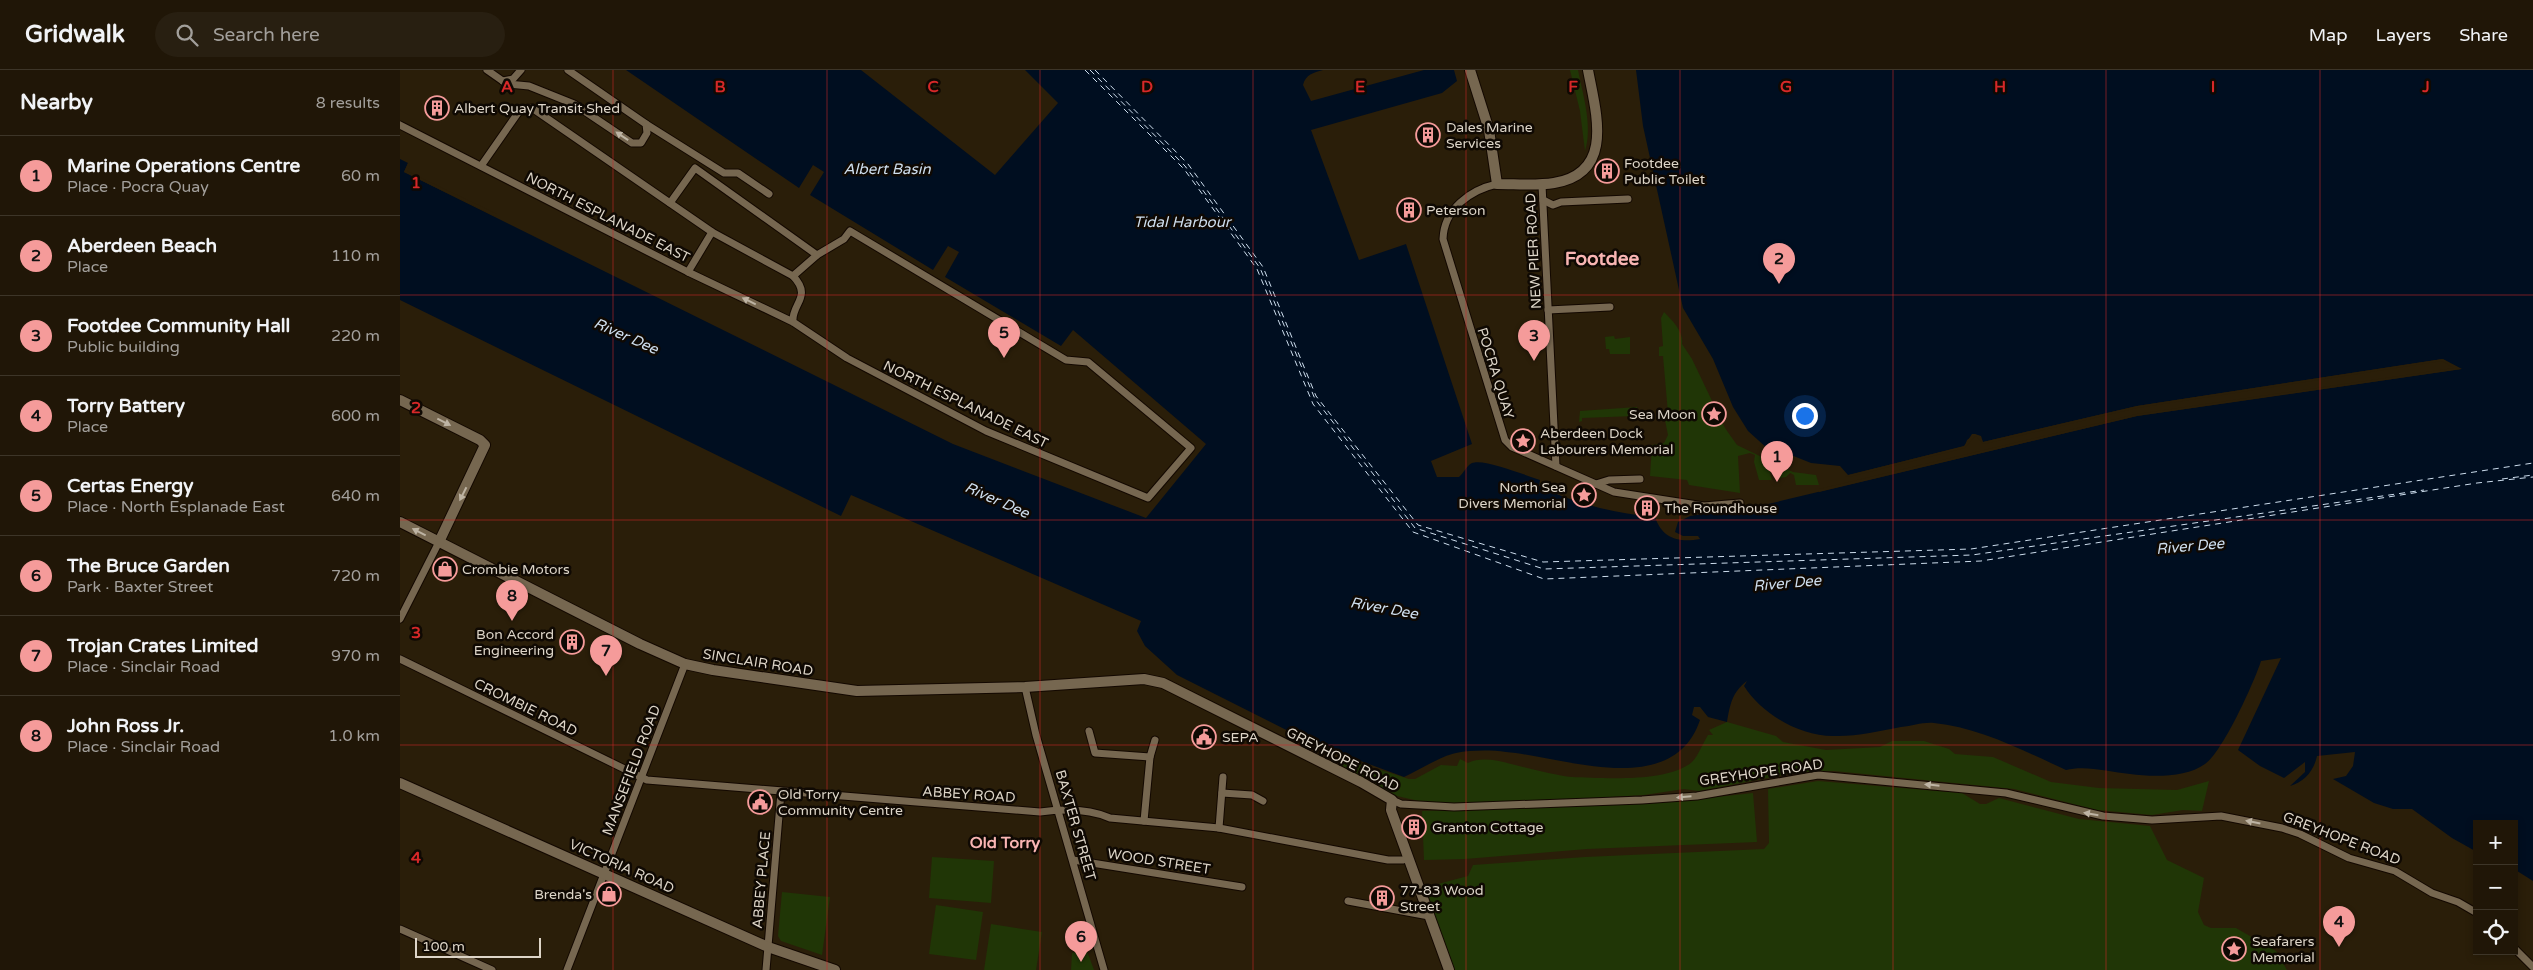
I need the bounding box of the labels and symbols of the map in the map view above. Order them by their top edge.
text: A [501,77,513,97]
text: B [714,77,726,97]
text: C [927,77,939,97]
text: D [1141,77,1153,97]
text: E [1355,77,1365,97]
text: F [1568,77,1578,97]
text: G [1780,77,1792,97]
text: H [1994,77,2006,97]
text: I [2211,77,2215,97]
text: J [2421,77,2430,97]
building icon: Albert Quay Transit Shed [424,95,450,121]
place label: Albert Quay Transit Shed [454,100,620,117]
place label: Dales Marine Services [1446,119,1533,152]
building icon: Dales Marine Services [1415,122,1441,148]
one-way arrow [615,131,629,141]
place label: Footdee Public Toilet [1624,155,1706,188]
building icon: Footdee Public Toilet [1594,158,1620,184]
water label: Albert Basin [843,160,931,178]
street label: NORTH ESPLANADE EAST [523,169,693,266]
text: 1 [411,173,421,193]
street label: NEW PIER ROAD [1522,193,1545,309]
building icon: Peterson [1396,197,1422,223]
place label: Peterson [1426,202,1485,219]
water label: Tidal Harbour [1133,213,1233,231]
pin: 2 [1763,243,1795,284]
district label: Footdee [1565,248,1639,270]
one-way arrow [741,297,756,305]
water label: River Dee [591,314,662,359]
pin: 5 [988,317,1020,358]
pin: 3 [1518,320,1550,361]
street label: POCRA QUAY [1474,325,1518,421]
street label: NORTH ESPLANADE EAST [881,357,1051,452]
text: 2 [411,398,421,418]
place icon: Sea Moon [1701,401,1727,427]
your location [1792,403,1818,429]
place label: Sea Moon [1629,406,1696,423]
one-way arrow [436,418,451,426]
place label: Aberdeen Dock Labourers Memorial [1540,425,1673,458]
place icon: Aberdeen Dock Labourers Memorial [1510,428,1536,454]
pin: 1 [1761,441,1793,482]
water label: River Dee [962,478,1033,523]
place label: North Sea Divers Memorial [1458,479,1566,512]
place icon: North Sea Divers Memorial [1571,482,1597,508]
one-way arrow [459,487,467,501]
building icon: The Roundhouse [1634,495,1660,521]
place label: The Roundhouse [1664,500,1777,517]
one-way arrow [412,528,427,536]
water label: River Dee [2155,534,2226,558]
shop icon: Crombie Motors [432,556,458,582]
place label: Crombie Motors [462,561,570,578]
water label: River Dee [1752,571,1823,595]
pin: 8 [496,580,528,621]
water label: River Dee [1349,593,1421,623]
text: 3 [411,623,421,643]
place label: Bon Accord Engineering [474,626,554,659]
building icon: Bon Accord Engineering [559,629,585,655]
pin: 7 [590,635,622,676]
street label: SINCLAIR ROAD [702,645,814,680]
street label: CROMBIE ROAD [471,675,580,740]
street label: MANSEFIELD ROAD [599,702,664,838]
public building icon: SEPA [1191,724,1217,750]
street label: GREYHOPE ROAD [1283,724,1402,795]
place label: SEPA [1222,729,1259,746]
street label: GREYHOPE ROAD [1698,755,1824,790]
street label: BAXTER STREET [1052,768,1100,883]
one-way arrow [1923,781,1939,789]
street label: ABBEY ROAD [922,783,1016,806]
place label: Old Torry Community Centre [778,786,903,819]
public building icon: Old Torry Community Centre [747,789,773,815]
one-way arrow [1676,793,1692,801]
street label: GREYHOPE ROAD [2281,808,2403,869]
one-way arrow [2084,810,2099,818]
building icon: Granton Cottage [1401,814,1427,840]
one-way arrow [2245,818,2260,826]
place label: Granton Cottage [1432,819,1543,836]
street label: ABBEY PLACE [749,831,774,929]
district label: Old Torry [970,833,1041,853]
street label: VICTORIA ROAD [567,836,677,897]
street label: WOOD STREET [1106,845,1212,878]
text: 4 [411,848,421,868]
shop icon: Brenda's [596,881,622,907]
place label: 77-83 Wood Street [1400,882,1484,915]
building icon: 77-83 Wood Street [1369,885,1395,911]
place label: Brenda's [534,886,592,903]
pin: 4 [2323,906,2355,947]
pin: 6 [1065,921,1097,962]
place label: Seafarers Memorial [2252,933,2315,966]
scale bar [415,935,541,958]
place icon: Seafarers Memorial [2221,936,2247,962]

